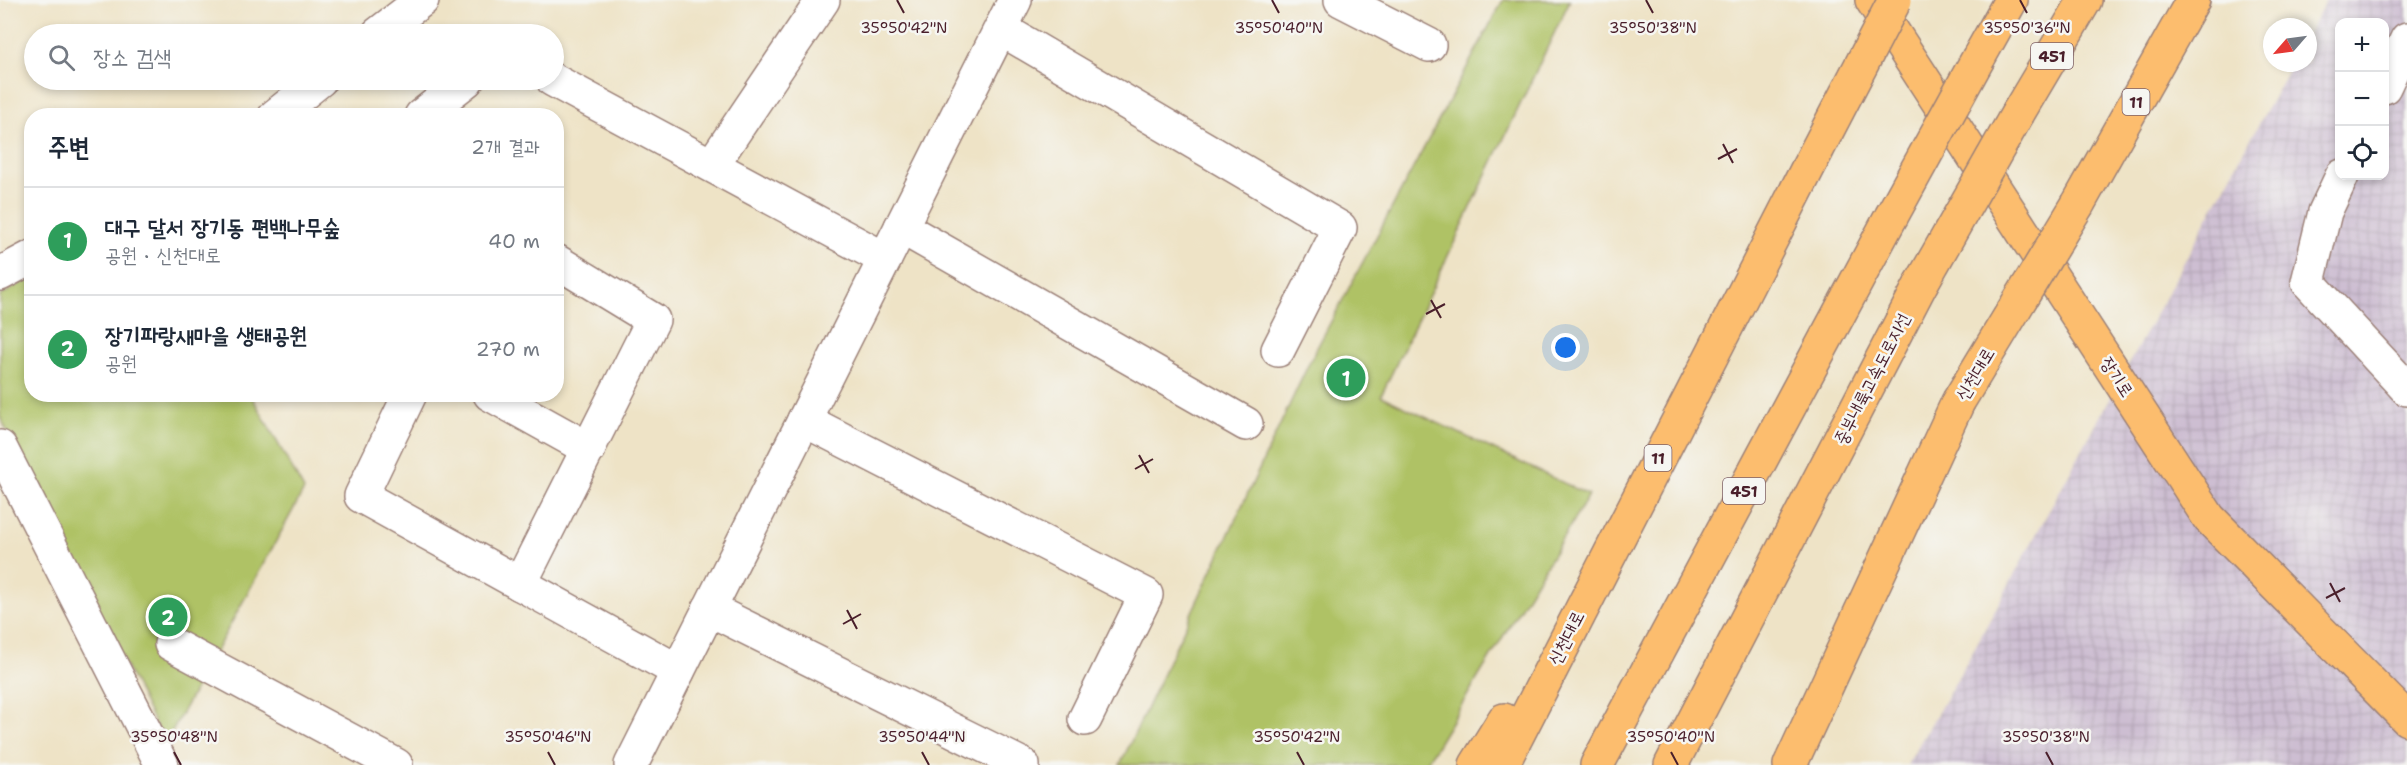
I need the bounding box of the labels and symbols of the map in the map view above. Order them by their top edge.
text: 35°50'42"N [861,18,948,38]
text: 35°50'40"N [1235,18,1323,38]
text: 35°50'38"N [1609,18,1697,38]
text: 35°50'36"N [1983,18,2071,38]
north arrow [2263,18,2317,72]
road number: 451 [2031,43,2073,69]
road number: 11 [2122,89,2150,115]
street label: 중부내륙고속도로지선 [1828,309,1916,449]
your location [1551,333,1580,362]
street label: 신천대로 [1950,343,2000,405]
street label: 장기로 [2095,352,2139,402]
pin: 1 [1326,356,1366,400]
road number: 11 [1644,445,1672,471]
road number: 451 [1723,478,1765,504]
pin: 2 [148,594,188,640]
street label: 신천대로 [1542,607,1590,669]
text: 35°50'48"N [130,727,218,747]
text: 35°50'46"N [504,727,592,747]
text: 35°50'44"N [878,727,966,747]
text: 35°50'42"N [1254,727,1341,747]
text: 35°50'40"N [1627,727,1715,747]
text: 35°50'38"N [2002,727,2090,747]

